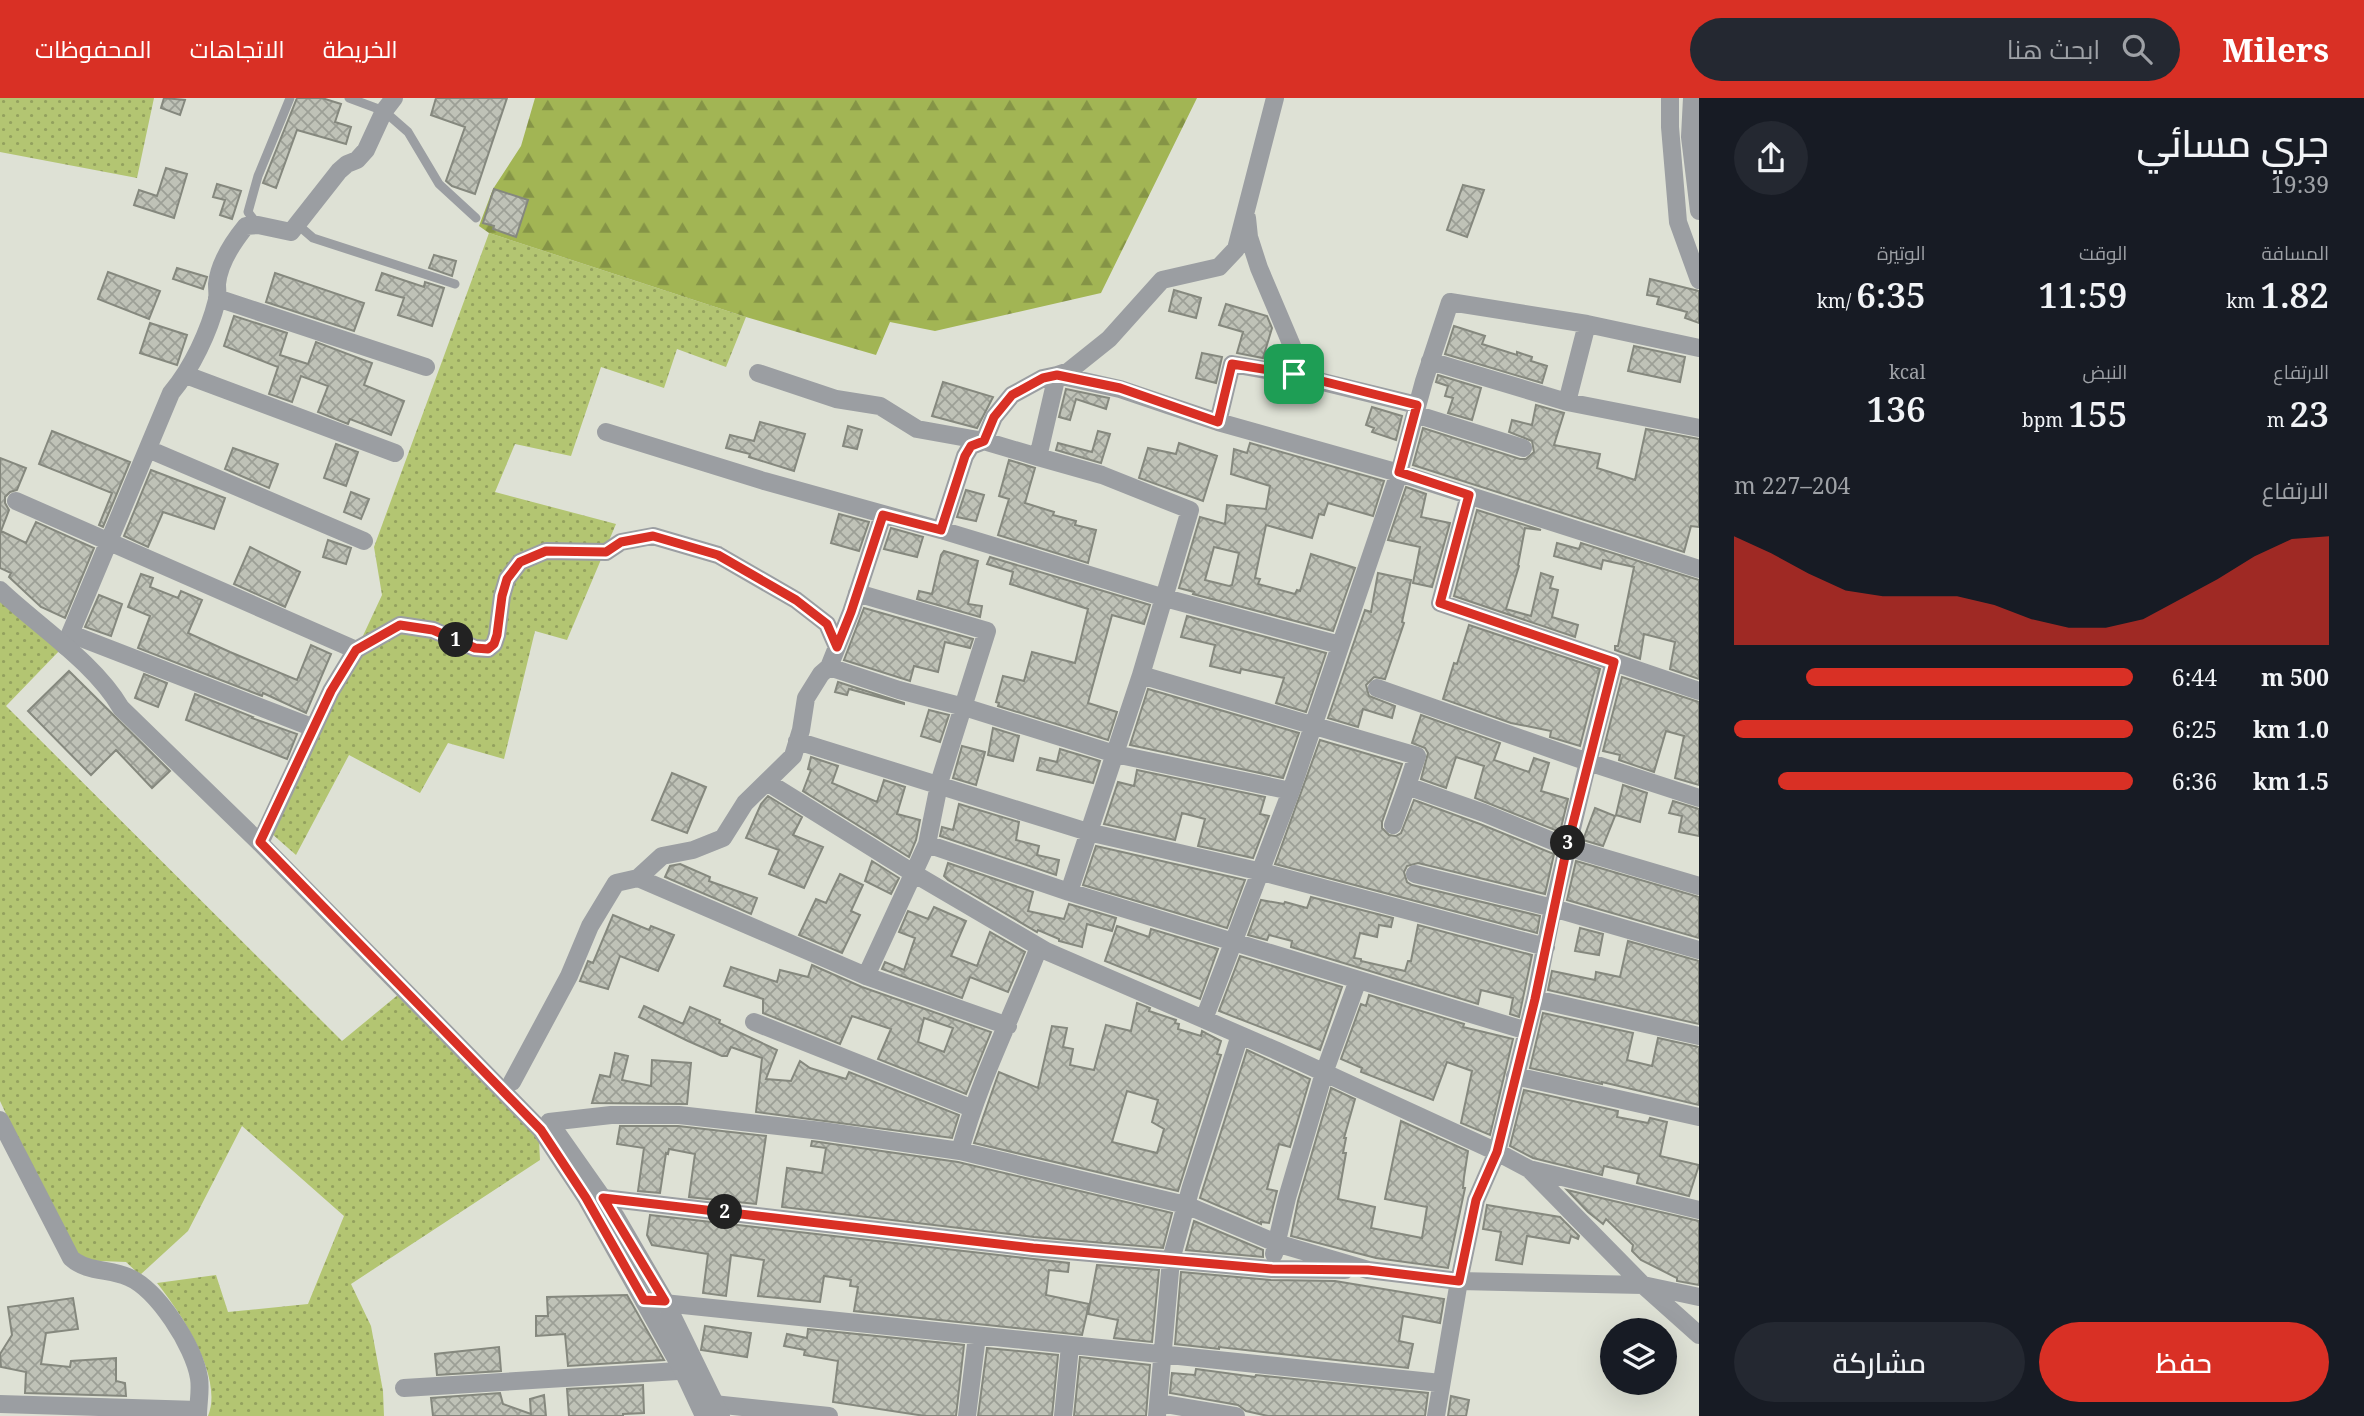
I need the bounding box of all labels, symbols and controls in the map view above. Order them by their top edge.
search box [1690,18,2180,81]
text: Milers [2222,27,2329,72]
icon: search [2118,30,2156,68]
text: ابحث هنا [2007,31,2100,67]
text: المحفوظات [35,32,152,65]
text: الاتجاهات [190,32,285,65]
text: الخريطة [323,32,398,65]
text: جري مسائي [2137,116,2329,168]
button: share [1734,121,1808,195]
text: 19:39 [2271,168,2329,200]
text: الوتيرة [1877,240,1926,266]
text: الوقت [2079,240,2127,266]
text: المسافة [2261,240,2329,266]
text: 6:35 [1856,271,1926,318]
text: 11:59 [2038,271,2127,318]
text: 1.82 [2260,271,2329,318]
text: /km [1817,288,1856,314]
text: km [2226,288,2260,314]
pin [1264,344,1324,404]
icon: arrive [1275,355,1313,393]
text: kcal [1889,359,1926,385]
text: النبض [2083,359,2127,385]
text: الارتفاع [2273,359,2329,385]
text: 136 [1867,385,1926,432]
text: 155 [2068,390,2127,437]
text: 23 [2290,390,2329,437]
text: bpm [2022,407,2068,433]
text: m [2267,407,2290,433]
text: 204–227 m [1734,469,1850,501]
text: الارتفاع [2262,474,2329,506]
pin: 1 [438,622,474,658]
text: 1 [450,626,461,652]
text: 6:44 [2172,661,2217,693]
text: 500 m [2261,661,2329,693]
text: 6:25 [2172,713,2217,745]
text: 1.0 km [2253,713,2329,745]
text: 6:36 [2172,765,2217,797]
text: 1.5 km [2253,765,2329,797]
pin: 3 [1550,826,1586,860]
text: 3 [1562,829,1573,855]
pin: 2 [708,1194,742,1230]
text: 2 [719,1198,730,1224]
map controls [1600,1318,1677,1395]
button: layers [1600,1318,1677,1395]
button: مشاركة [1734,1322,2025,1402]
button: حفظ [2039,1322,2329,1402]

